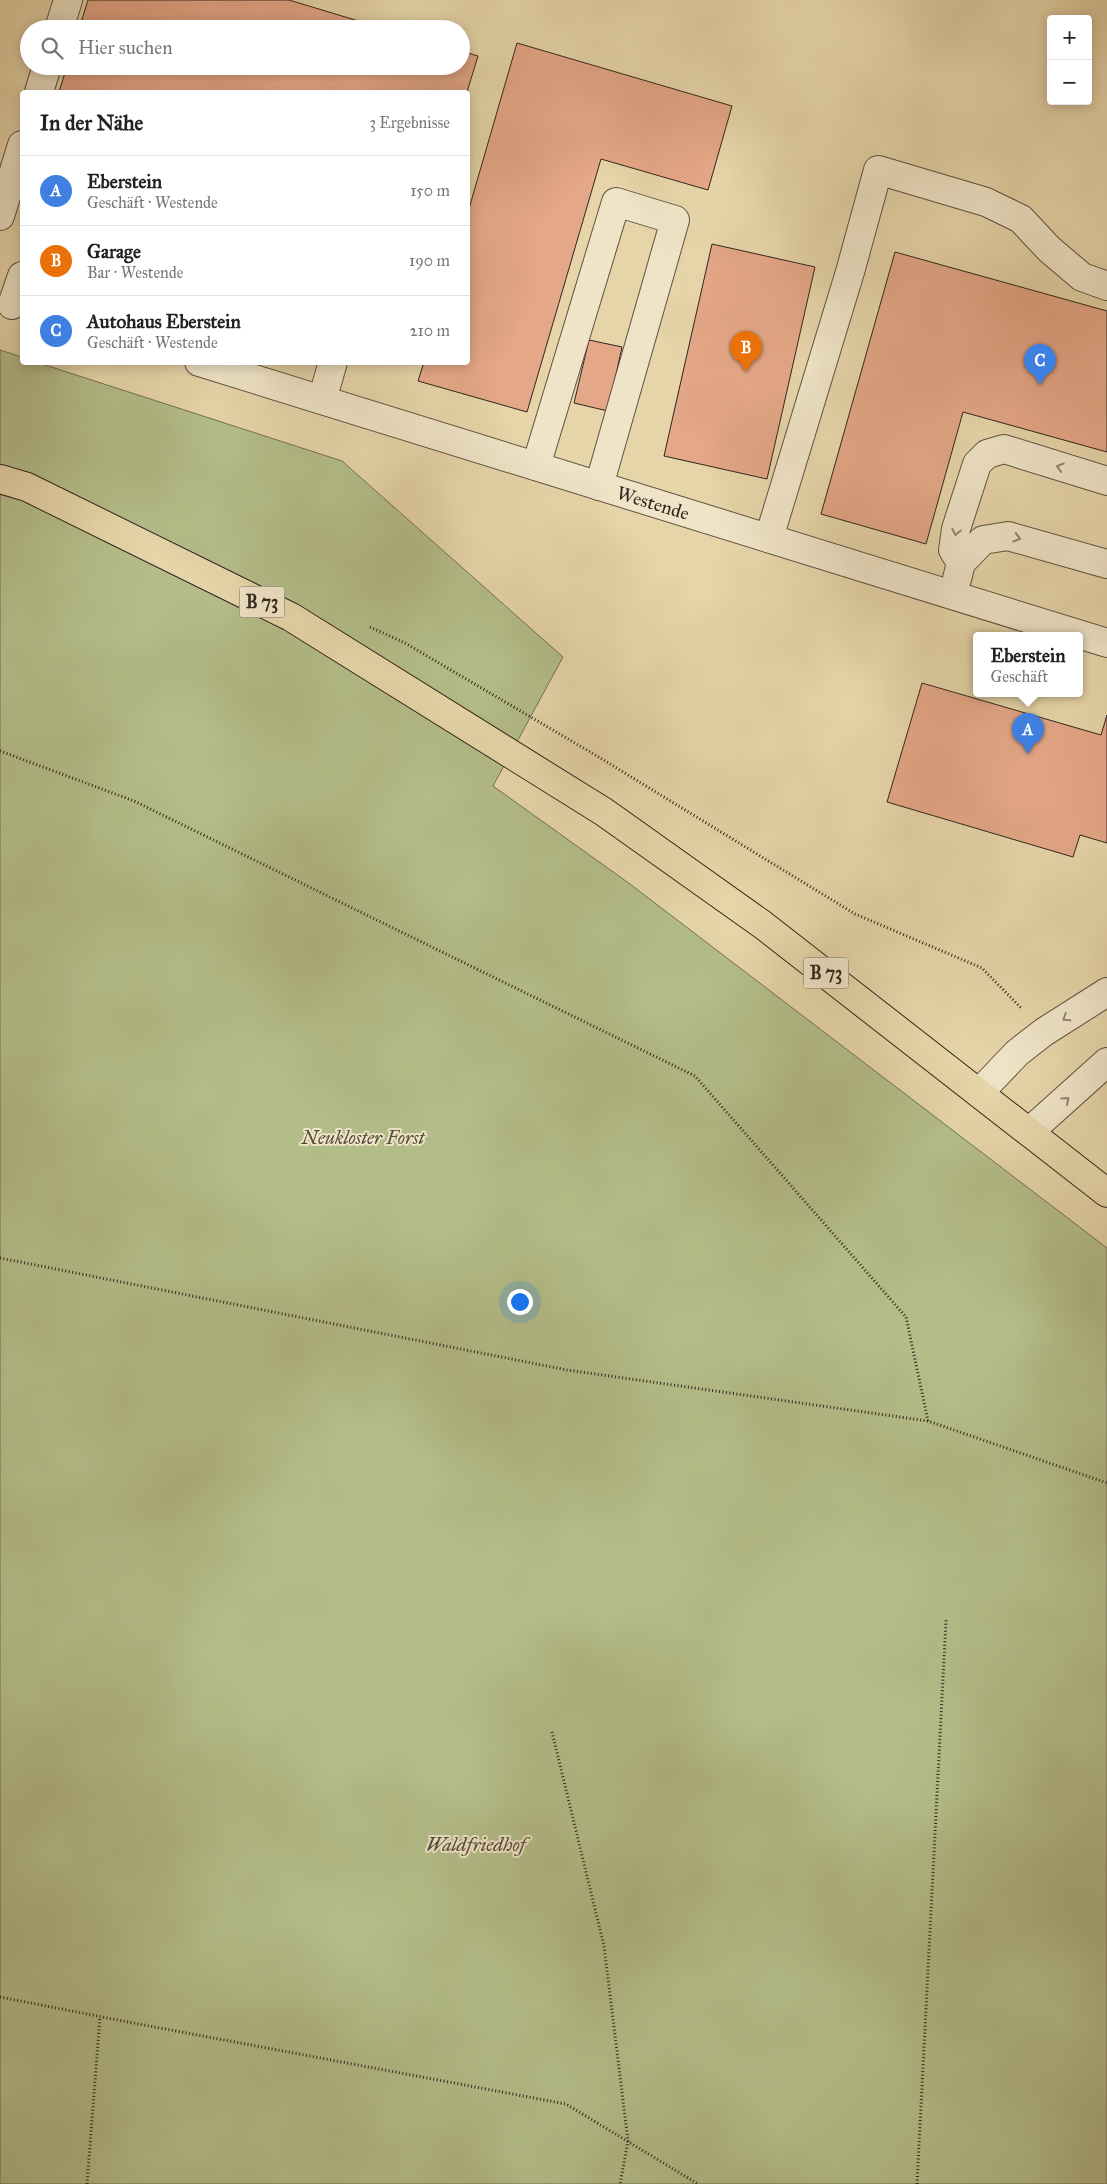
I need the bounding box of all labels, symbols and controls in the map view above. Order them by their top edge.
map controls [1047,15,1092,105]
button: + [1047,15,1092,60]
search box [20,20,470,75]
icon: search [38,34,66,62]
text: Hier suchen [78,36,172,59]
button: − [1047,60,1092,105]
text: In der Nähe [40,110,143,136]
text: 3 Ergebnisse [369,113,450,132]
text: Eberstein [87,170,162,193]
text: A [51,181,61,200]
text: 150 m [410,181,450,200]
text: Geschäft · Westende [87,193,218,212]
text: Garage [87,240,141,263]
text: B [51,251,61,270]
text: 190 m [409,251,450,270]
text: Bar · Westende [87,263,183,282]
text: Autohaus Eberstein [87,310,241,333]
text: C [51,321,61,340]
text: 210 m [410,321,450,340]
pin: B [730,331,762,372]
text: Geschäft · Westende [87,333,218,352]
pin: C [1024,344,1056,385]
one-way arrow [1057,463,1065,473]
street label: Westende [614,481,692,525]
one-way arrow [951,527,961,536]
one-way arrow [1012,532,1021,543]
road number: B 73 [240,586,284,618]
popup [973,632,1083,697]
text: Eberstein [991,644,1065,667]
text: Geschäft [991,667,1048,686]
pin: A [1012,713,1044,754]
road number: B 73 [804,958,848,988]
one-way arrow [1062,1012,1071,1022]
one-way arrow [1060,1097,1069,1106]
park label: Neukloster Forst [301,1126,426,1149]
your location [507,1289,533,1315]
park label: Waldfriedhof [426,1833,531,1856]

